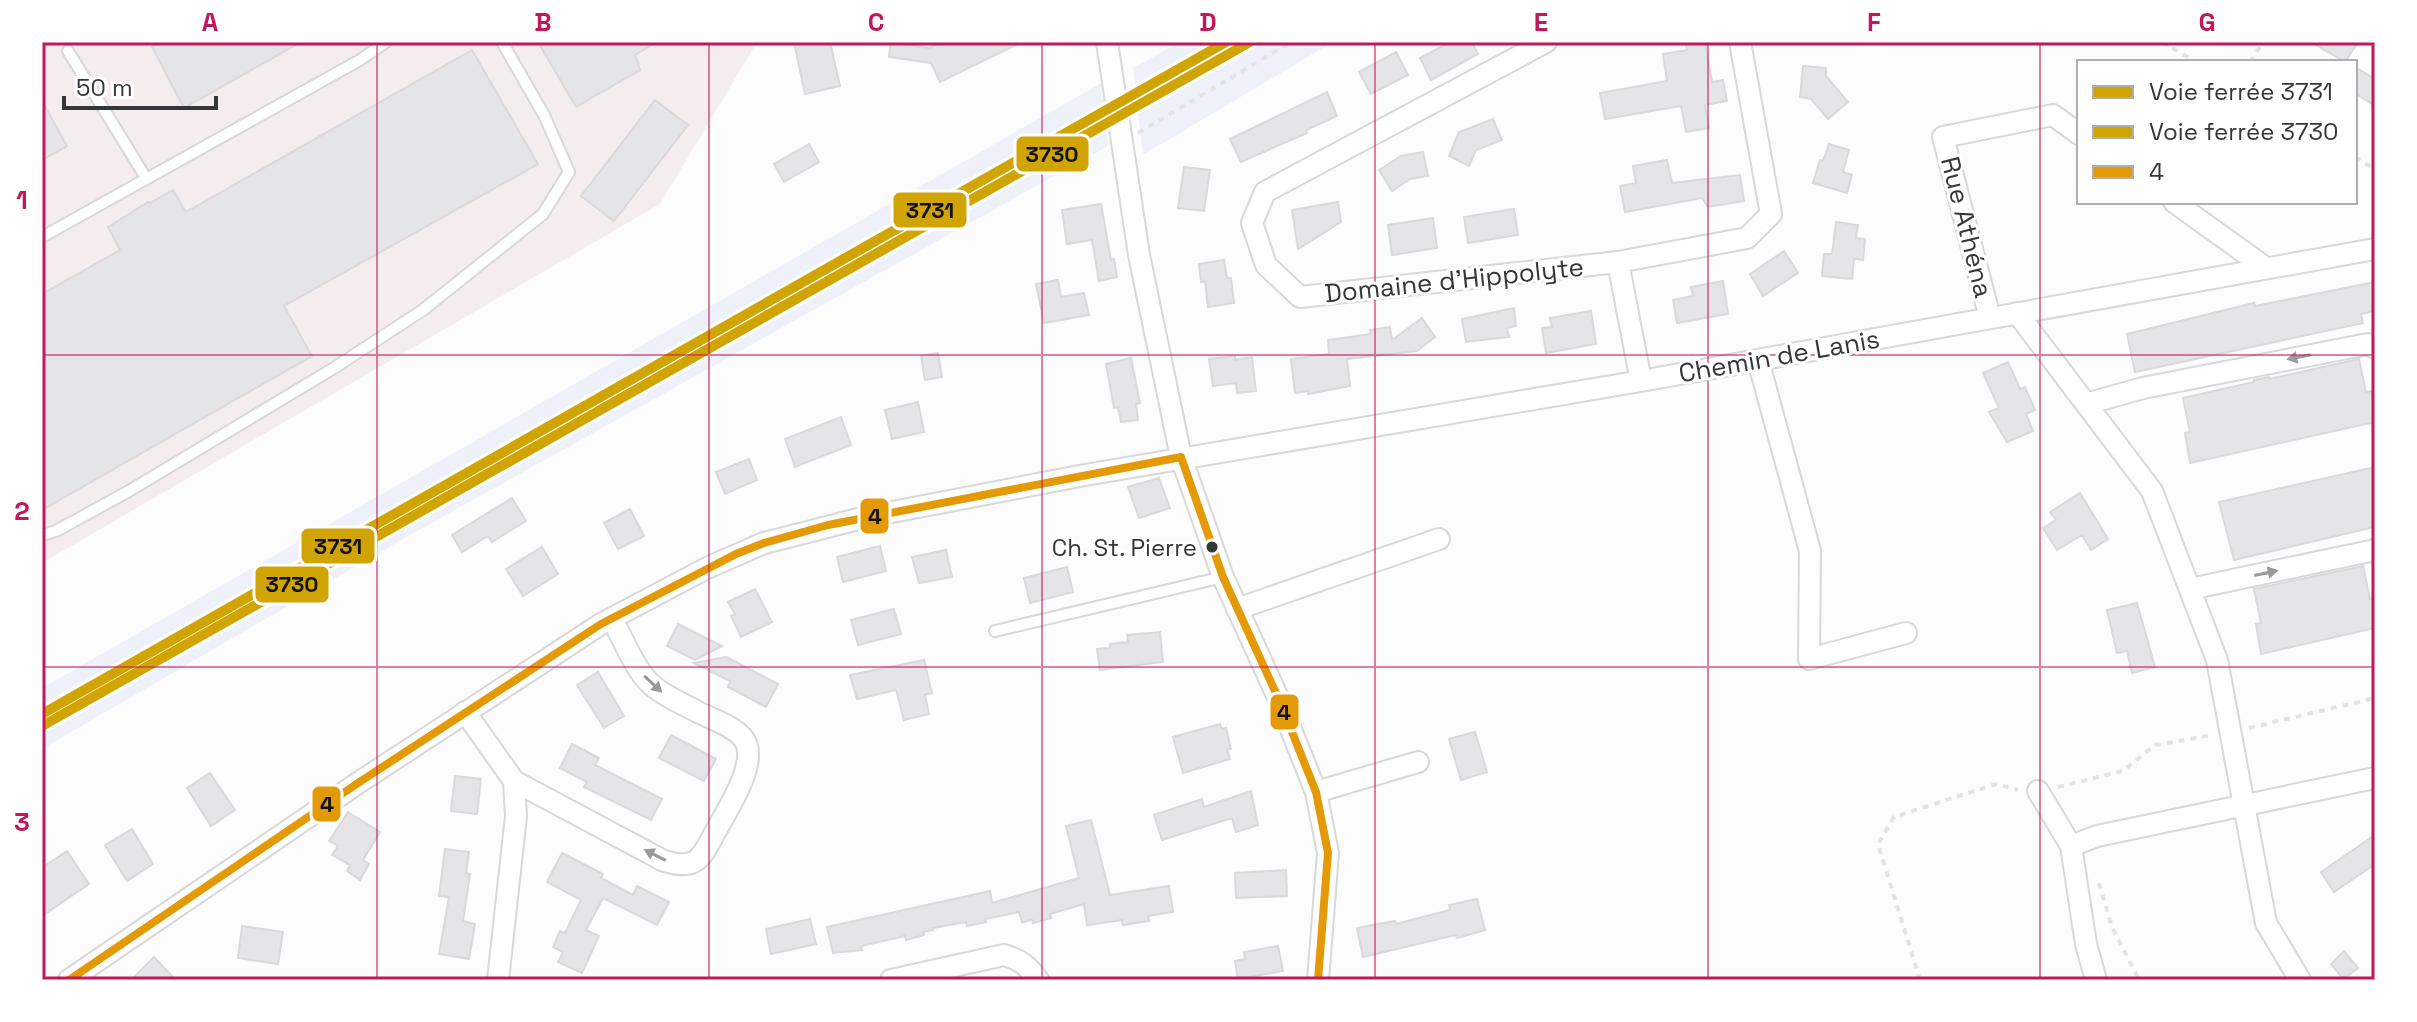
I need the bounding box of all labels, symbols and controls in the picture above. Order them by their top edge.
text: A [202,5,219,39]
text: B [534,5,552,39]
text: C [868,5,884,39]
text: D [1199,5,1217,39]
text: E [1534,5,1548,39]
text: F [1867,5,1881,39]
text: G [2198,5,2216,39]
scale bar [64,60,216,110]
legend [2077,60,2357,204]
text: 50 m [76,72,133,103]
text: Voie ferrée 3731 [2149,76,2333,107]
text: Voie ferrée 3730 [2149,116,2338,147]
line badge: 3730 [1015,135,1090,173]
text: 3730 [1025,140,1079,168]
street label: Rue Athéna [1933,153,2001,301]
text: 4 [2149,156,2164,187]
text: 1 [16,183,28,217]
line badge: 3731 [892,191,968,229]
text: 3731 [906,196,954,224]
street label: Domaine d'Hippolyte [1323,249,1585,311]
street label: Chemin de Lanis [1676,322,1882,390]
one-way arrow [2287,351,2312,364]
text: 2 [14,494,30,528]
line badge: 4 [859,497,890,535]
text: 4 [868,502,882,530]
line badge: 3731 [300,527,376,565]
text: 3731 [314,532,362,560]
place label: Ch. St. Pierre [1052,532,1197,563]
marker: Ch. St. Pierre [1204,539,1220,555]
line badge: 3730 [254,565,330,604]
one-way arrow [2254,566,2279,579]
text: 3730 [265,570,319,598]
one-way arrow [643,674,662,692]
line badge: 4 [1269,693,1300,731]
text: 4 [1277,698,1291,726]
line badge: 4 [311,785,342,823]
text: 4 [320,790,334,818]
text: 3 [14,805,30,839]
one-way arrow [643,848,666,862]

